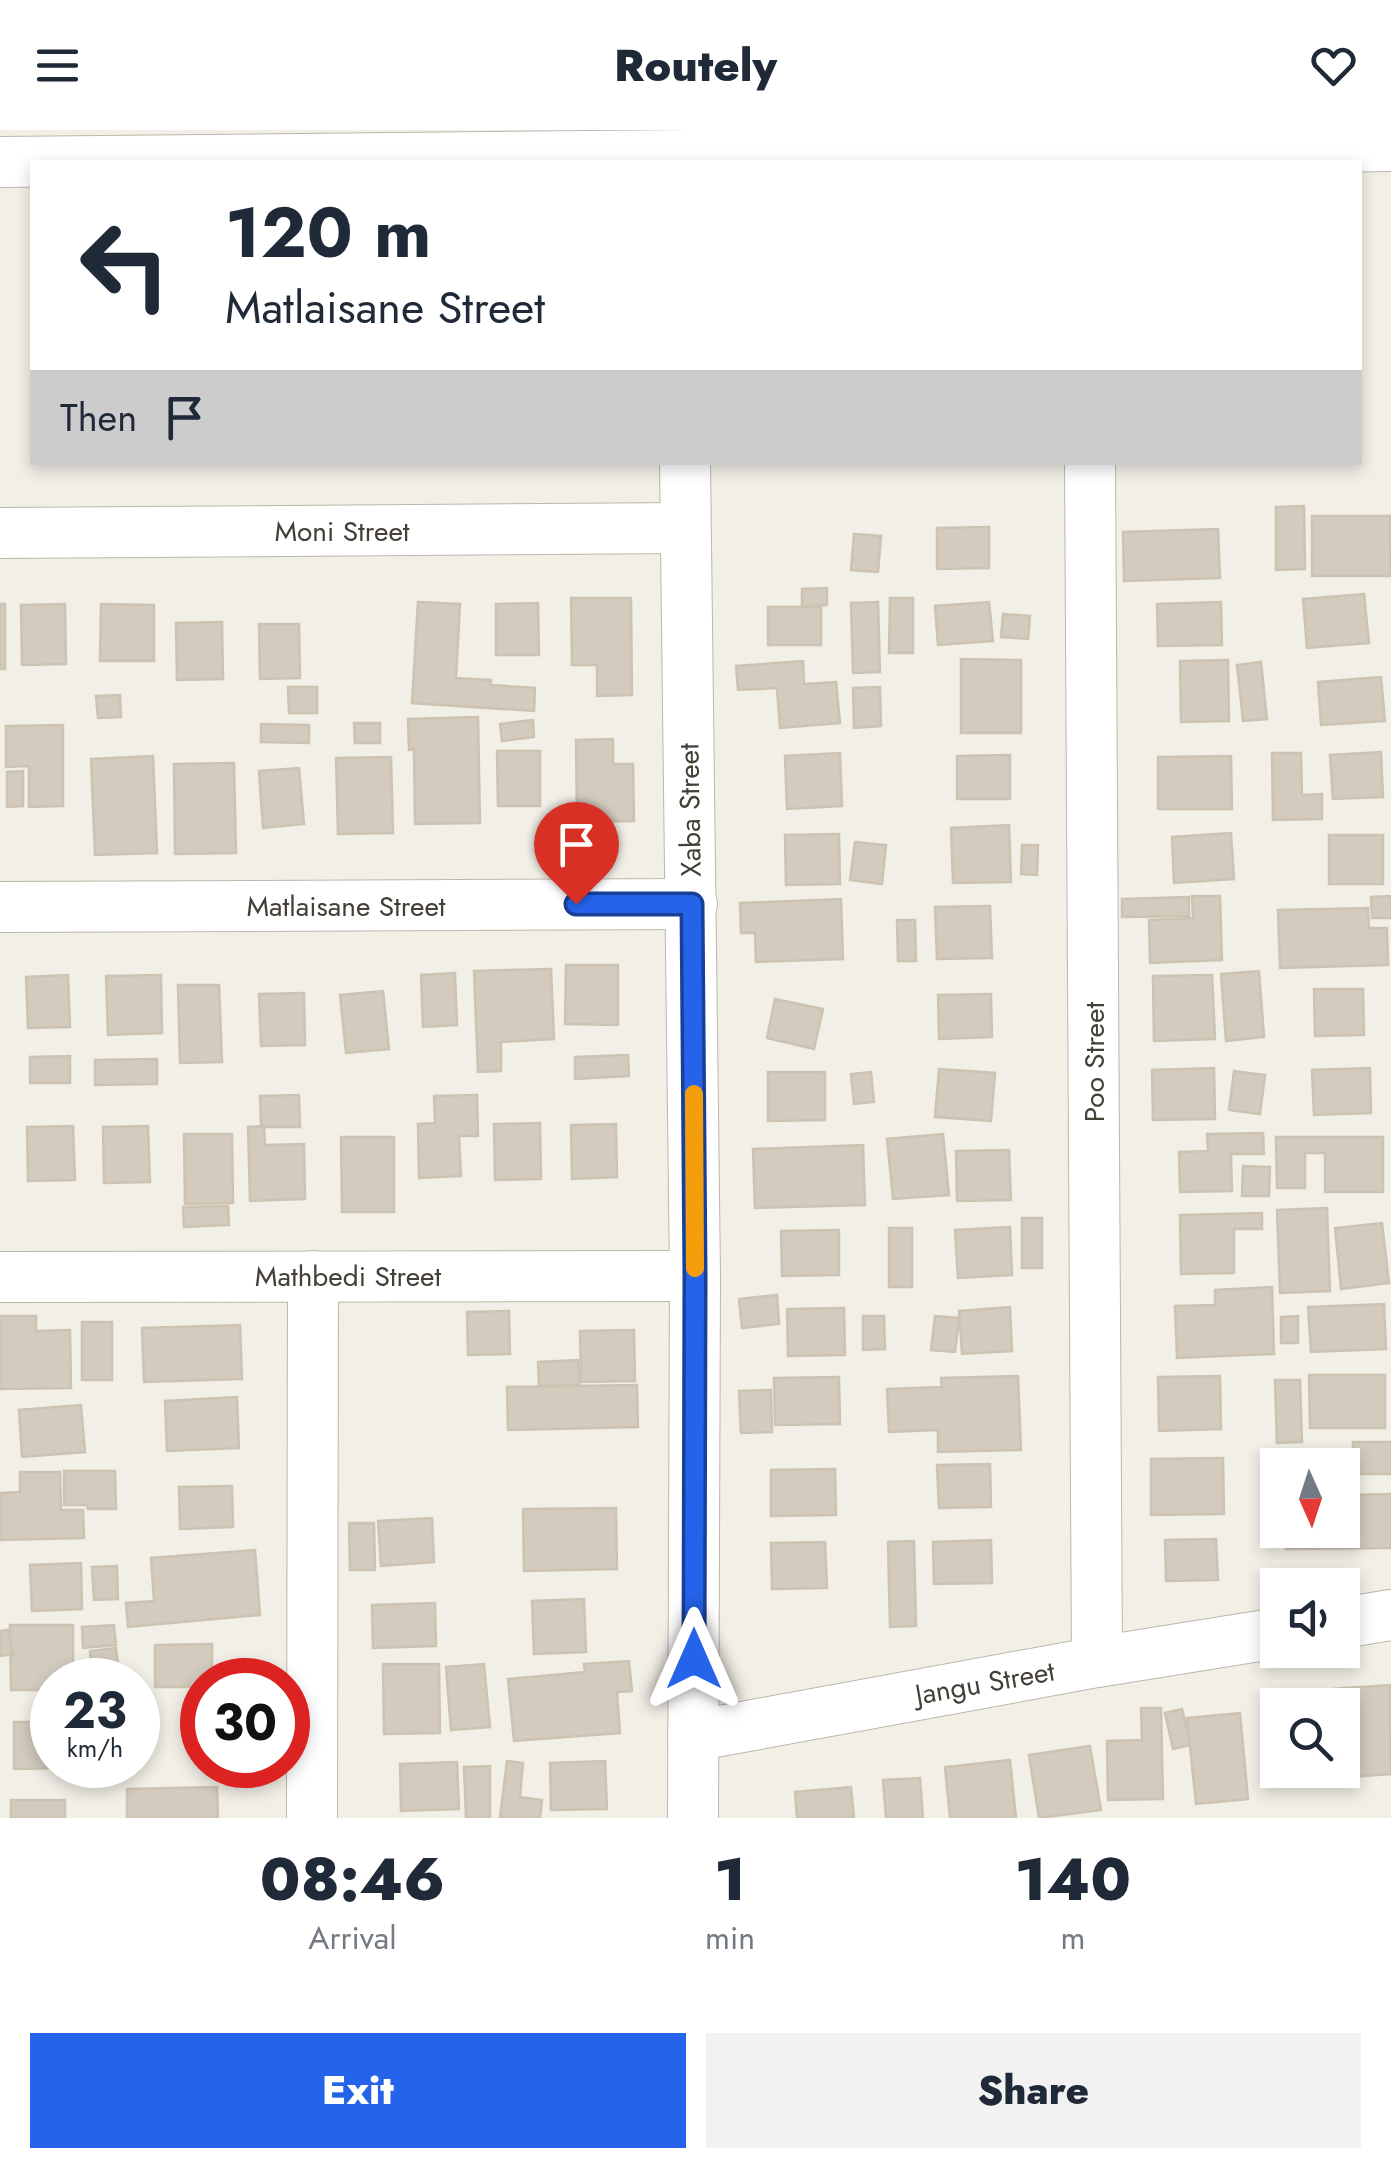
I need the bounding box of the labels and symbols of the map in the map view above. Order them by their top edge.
street label: Moni Street [274,511,410,552]
street label: Xaba Street [668,743,712,877]
pin [534,802,619,905]
street label: Matlaisane Street [246,886,446,927]
street label: Poo Street [1074,1002,1115,1122]
street label: Mathbedi Street [255,1256,441,1297]
north arrow [1260,1448,1360,1548]
position arrow [642,1607,746,1711]
street label: Jangu Street [908,1651,1058,1716]
speed limit sign: 30 [180,1658,310,1788]

